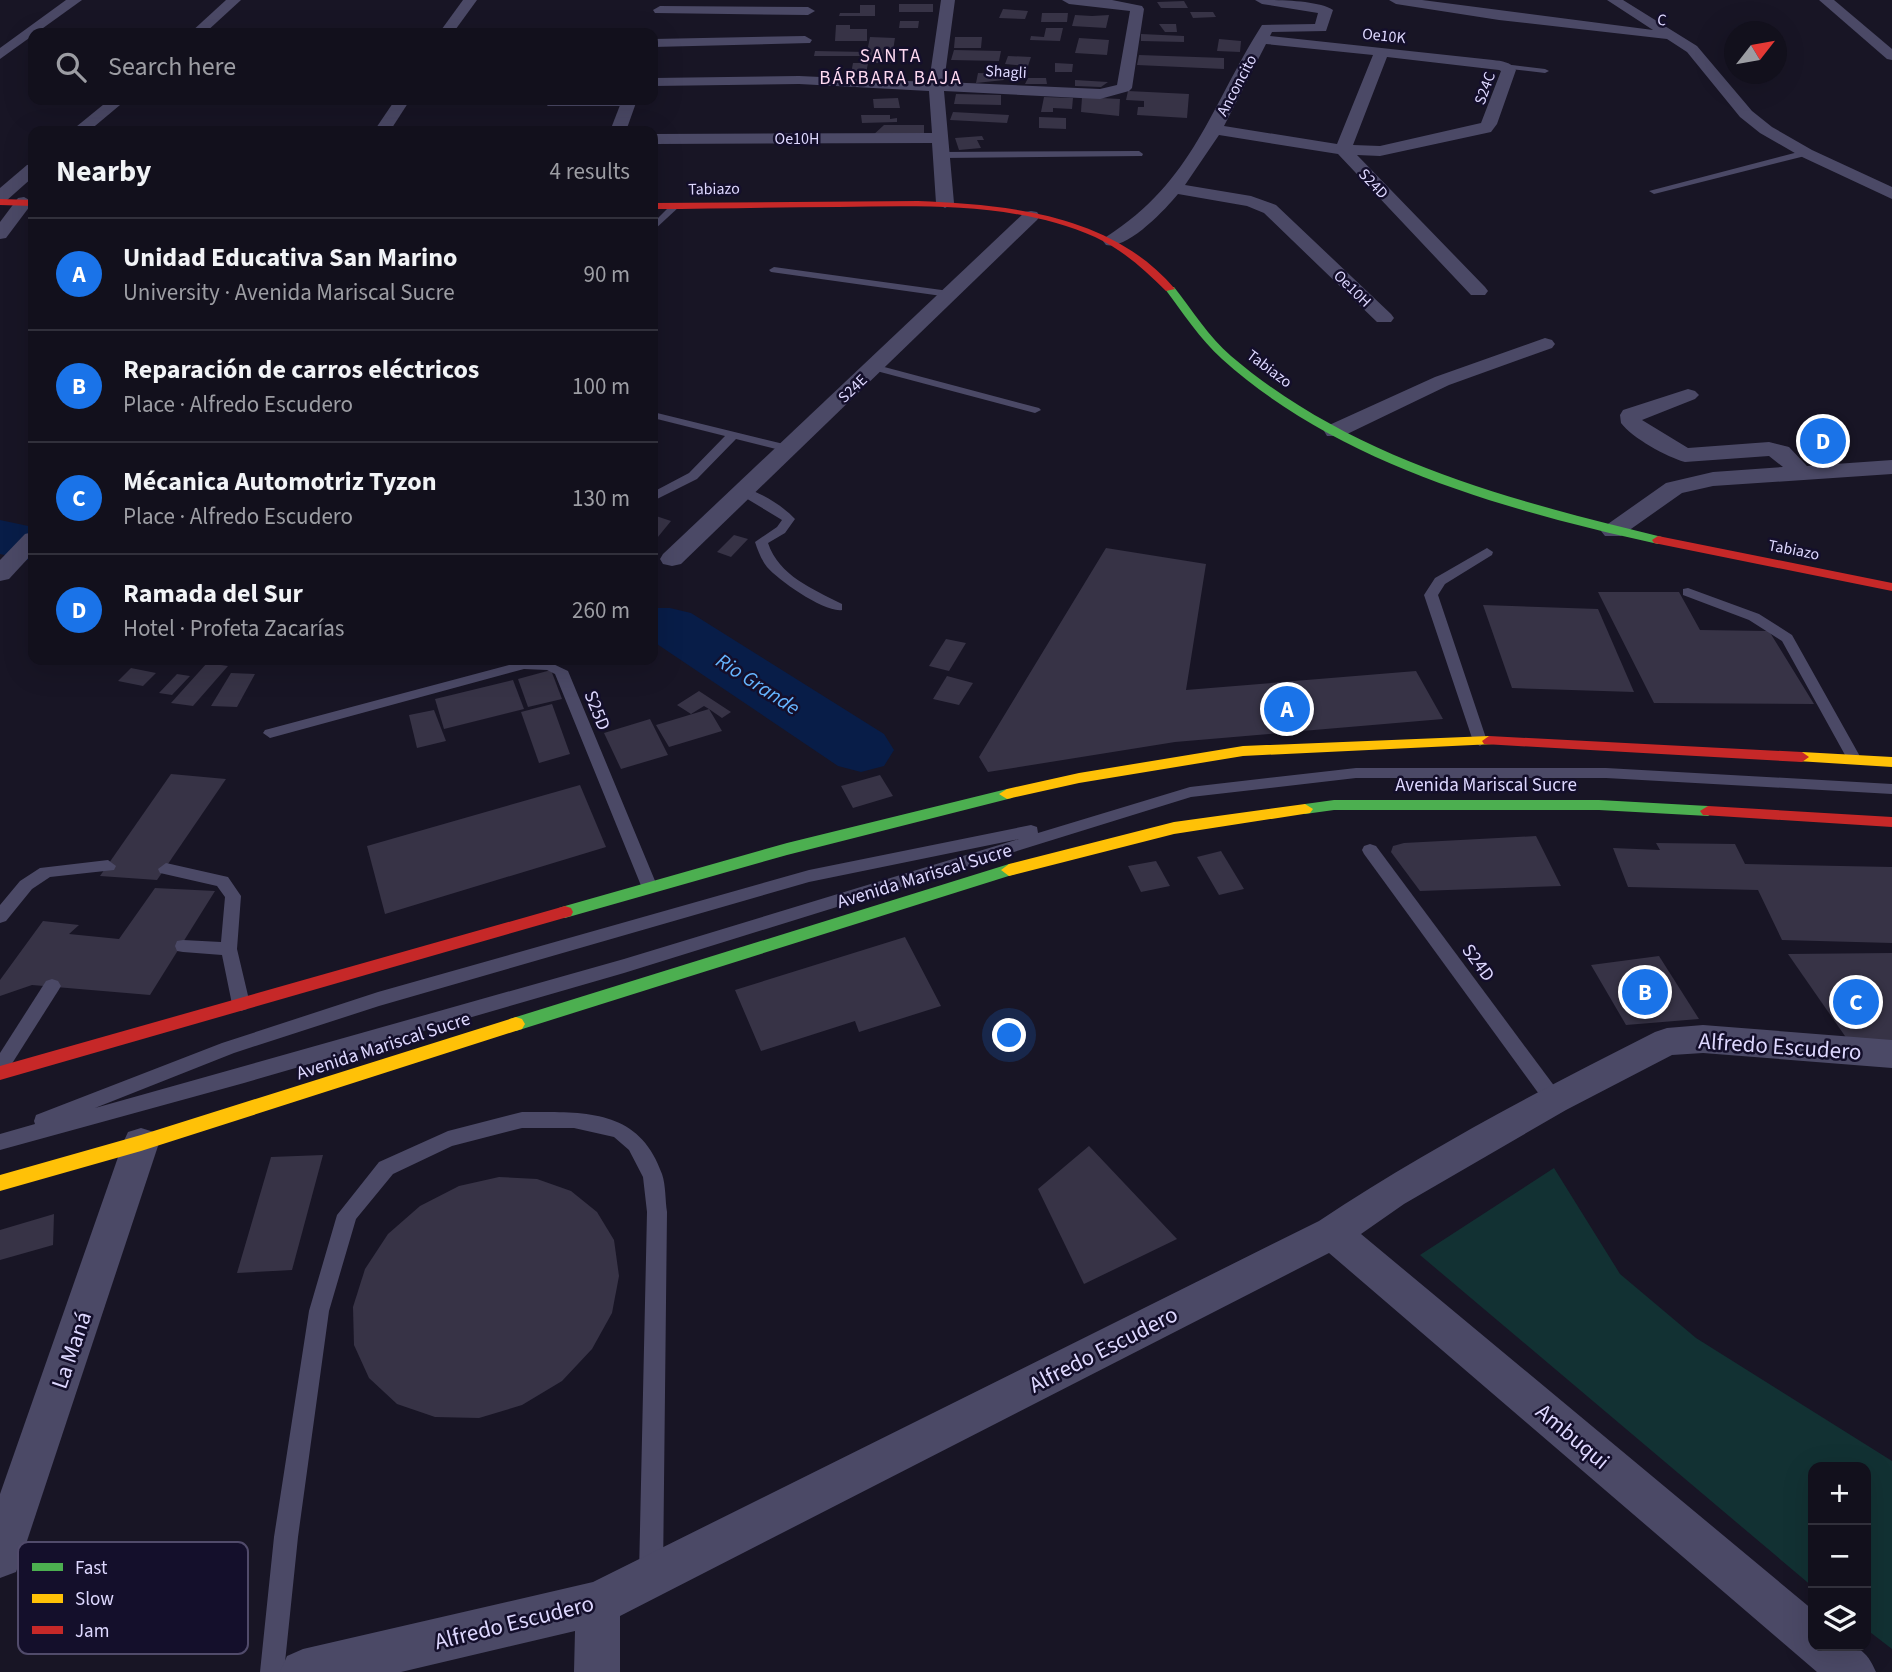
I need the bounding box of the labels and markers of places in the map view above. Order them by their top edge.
pin: D [1800,415,1846,467]
pin: A [1264,683,1310,735]
pin: B [1622,966,1668,1018]
pin: C [1833,976,1879,1028]

